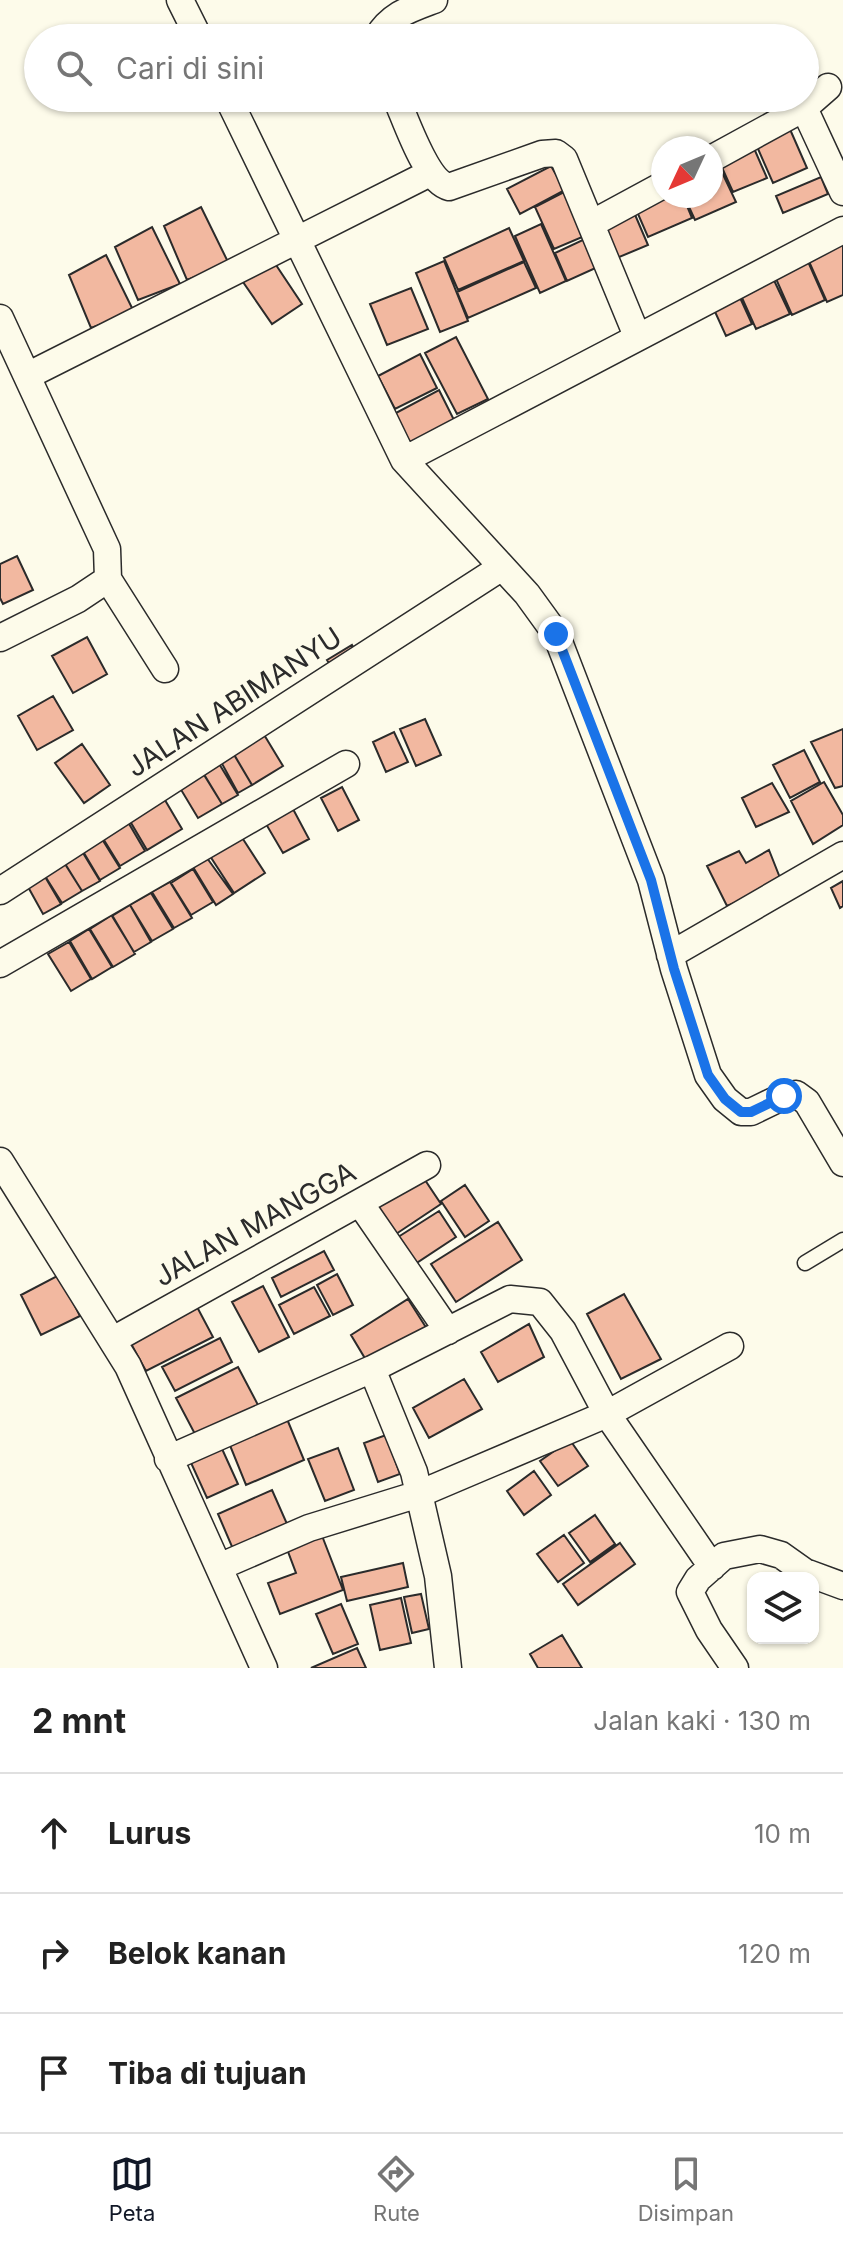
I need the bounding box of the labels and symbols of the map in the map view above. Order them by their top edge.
north arrow [651,136,723,208]
route end [538,616,574,652]
street label: JALAN ABIMANYU [120,620,348,784]
route start [766,1078,802,1114]
street label: JALAN MANGGA [148,1155,362,1293]

